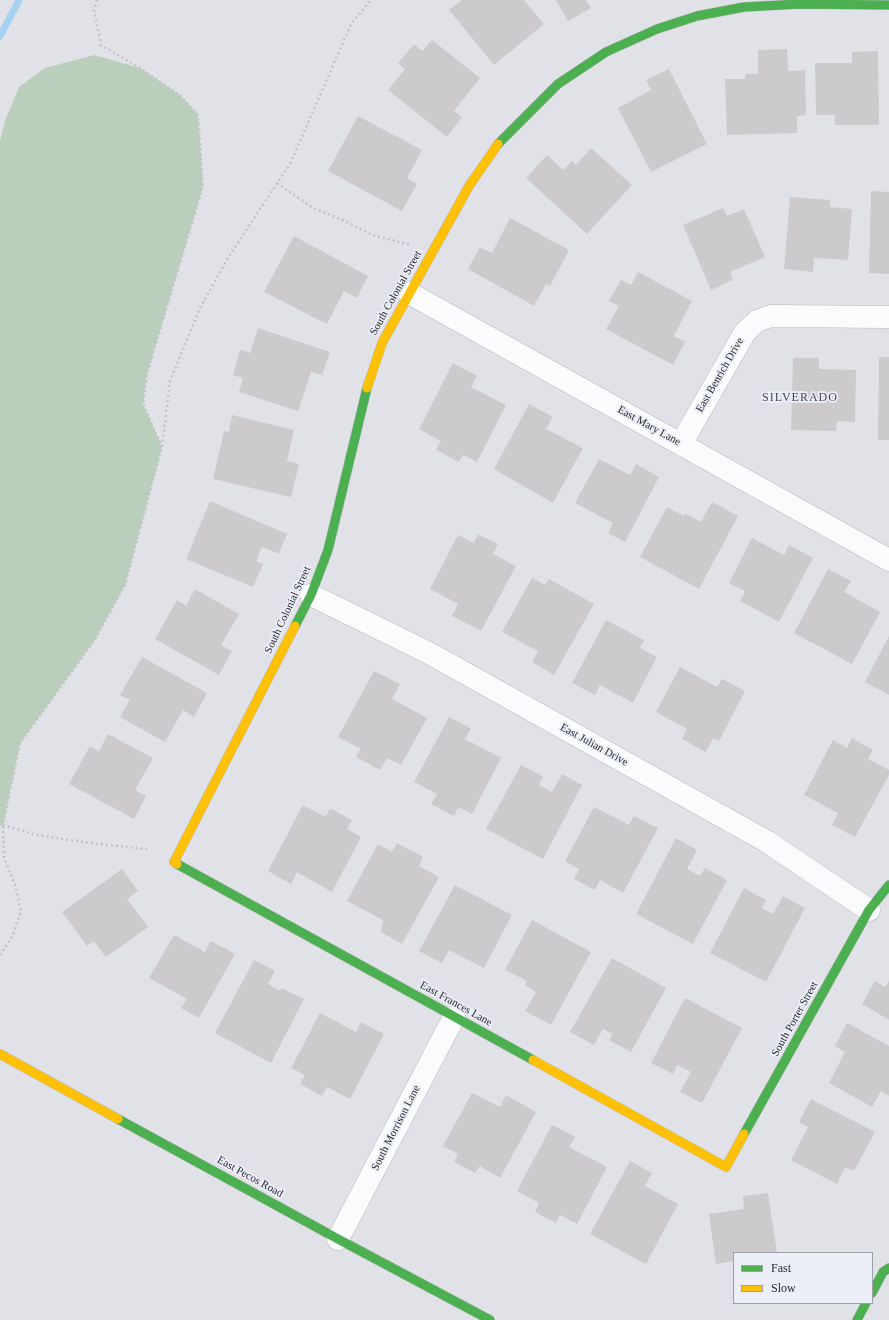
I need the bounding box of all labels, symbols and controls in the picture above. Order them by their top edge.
street label: South Colonial Street [367,248,425,338]
street label: East Benrich Drive [693,335,747,415]
district label: SILVERADO [762,391,838,405]
street label: East Mary Lane [615,403,683,449]
street label: South Colonial Street [262,564,314,656]
street label: East Julian Drive [558,721,630,769]
street label: East Frances Lane [418,979,494,1029]
street label: South Porter Street [769,979,821,1059]
street label: South Morrison Lane [369,1083,423,1173]
street label: East Pecos Road [215,1153,285,1201]
legend [733,1252,873,1304]
text: Fast [771,1261,791,1275]
text: Slow [771,1281,796,1295]

